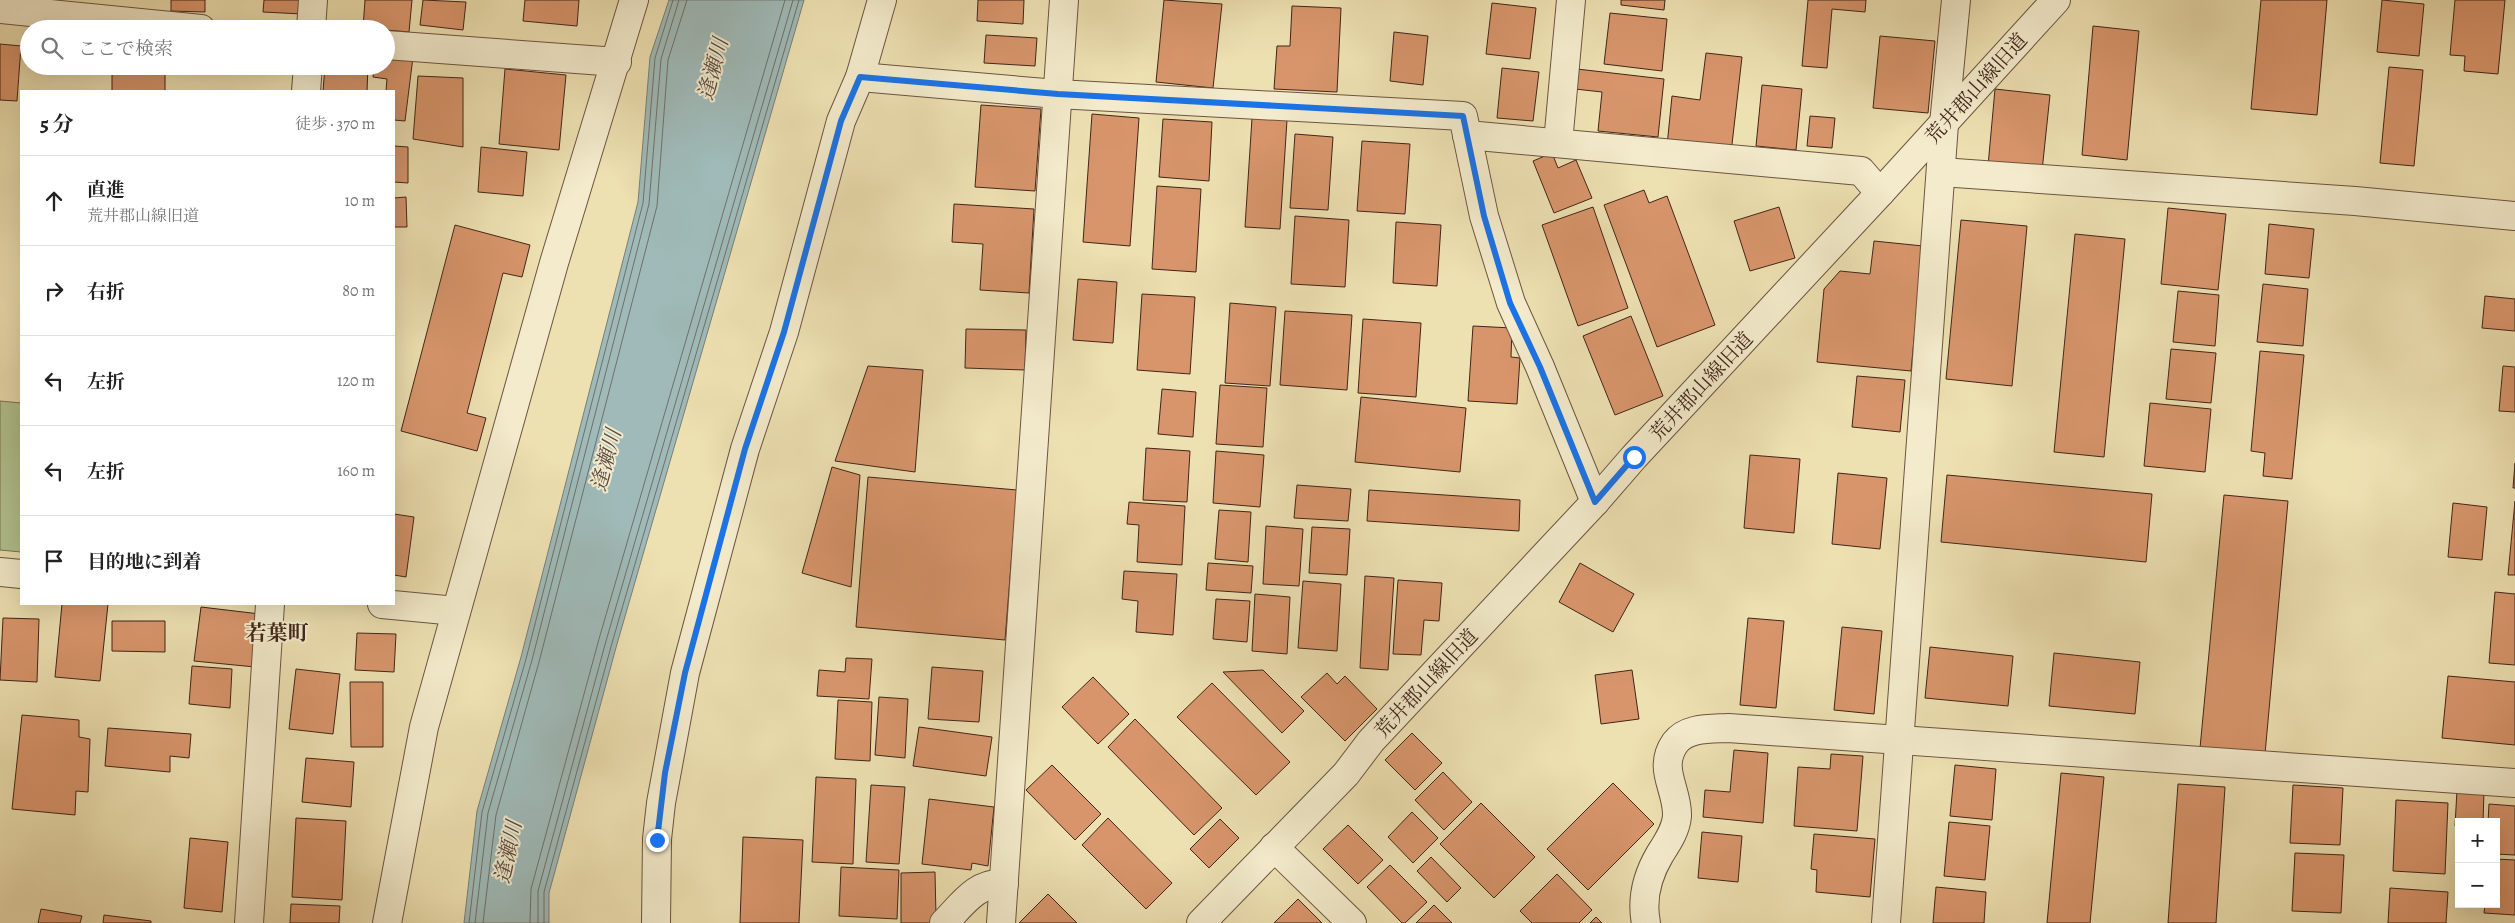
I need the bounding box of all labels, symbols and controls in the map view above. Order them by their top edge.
search box [20,20,395,75]
street label: 荒井郡山線旧道 [1919,27,2033,149]
water label: 逢瀬川 [691,33,735,103]
icon: search [38,34,66,62]
text: ここで検索 [78,36,173,62]
text: 5 分 [40,110,74,138]
text: 徒歩 · 370 m [295,113,375,135]
text: 直進 [87,177,125,203]
icon: ahead [40,187,68,215]
text: 10 m [345,190,375,212]
text: 荒井郡山線旧道 [87,205,199,227]
icon: right [40,277,68,305]
text: 右折 [87,279,125,305]
text: 80 m [342,280,375,302]
street label: 荒井郡山線旧道 [1644,326,1759,447]
icon: left [40,367,68,395]
text: 左折 [87,369,125,395]
text: 120 m [337,370,375,392]
water label: 逢瀬川 [584,424,628,494]
route start [1623,446,1646,469]
icon: left [40,457,68,485]
text: 左折 [87,459,125,485]
text: 160 m [337,460,375,482]
icon: arrive [40,547,68,575]
text: 目的地に到着 [87,549,201,575]
district label: 若葉町 [246,619,309,647]
street label: 荒井郡山線旧道 [1369,623,1484,744]
water label: 逢瀬川 [488,816,529,886]
map controls [2455,818,2500,908]
button: + [2455,818,2500,863]
route end [646,829,669,852]
button: − [2455,863,2500,908]

